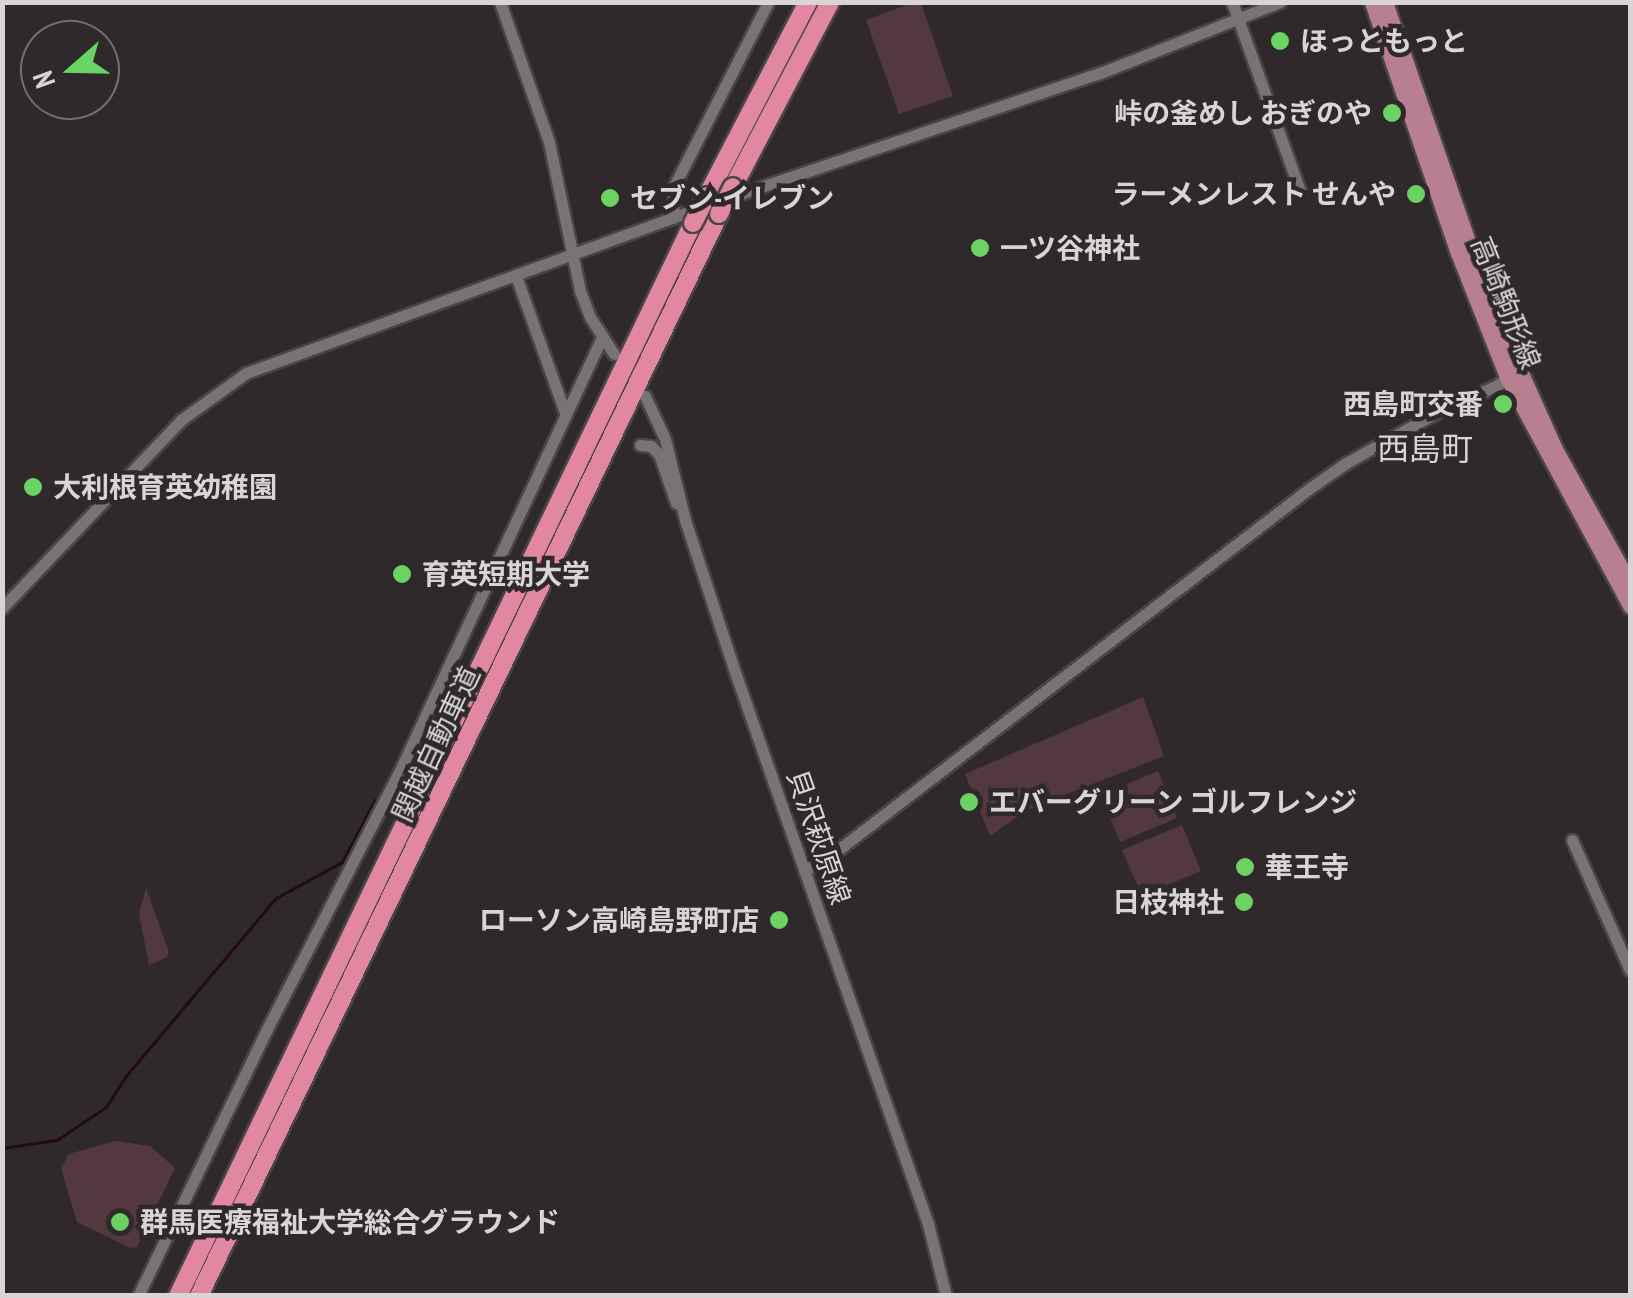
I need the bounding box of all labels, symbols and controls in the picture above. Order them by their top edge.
north arrow [20,20,120,120]
place label: ほっともっと [1300,24,1468,58]
marker: ほっともっと [1269,30,1291,52]
text: N [23,66,63,93]
place label: 峠の釜めし おぎのや [1114,96,1372,130]
marker: 峠の釜めし おぎのや [1381,102,1403,124]
place label: ラーメンレスト せんや [1110,177,1396,211]
place label: セブン-イレブン [630,181,834,215]
marker: ラーメンレスト せんや [1405,183,1427,205]
marker: セブン-イレブン [599,187,621,209]
place label: 一ツ谷神社 [1000,231,1140,265]
street label: 高崎駒形線 [1464,232,1548,374]
marker: 一ツ谷神社 [969,237,991,259]
place label: 西島町交番 [1343,387,1483,421]
marker: 西島町交番 [1492,393,1514,415]
district label: 西島町 [1377,429,1473,467]
place label: 大利根育英幼稚園 [53,470,277,504]
marker: 大利根育英幼稚園 [22,476,44,498]
place label: 育英短期大学 [422,557,590,591]
marker: 育英短期大学 [391,563,413,585]
street label: 関越自動車道 [385,661,487,827]
street label: 貝沢萩原線 [780,765,858,909]
place label: エバーグリーン ゴルフレンジ [989,785,1359,819]
marker: エバーグリーン ゴルフレンジ [958,791,980,813]
place label: 華王寺 [1265,850,1349,884]
marker: 華王寺 [1234,856,1256,878]
place label: 日枝神社 [1112,885,1224,919]
marker: 日枝神社 [1233,891,1255,913]
place label: ローソン高崎島野町店 [479,903,759,937]
marker: ローソン高崎島野町店 [768,909,790,931]
place label: 群馬医療福祉大学総合グラウンド [140,1205,560,1239]
marker: 群馬医療福祉大学総合グラウンド [109,1211,131,1233]

